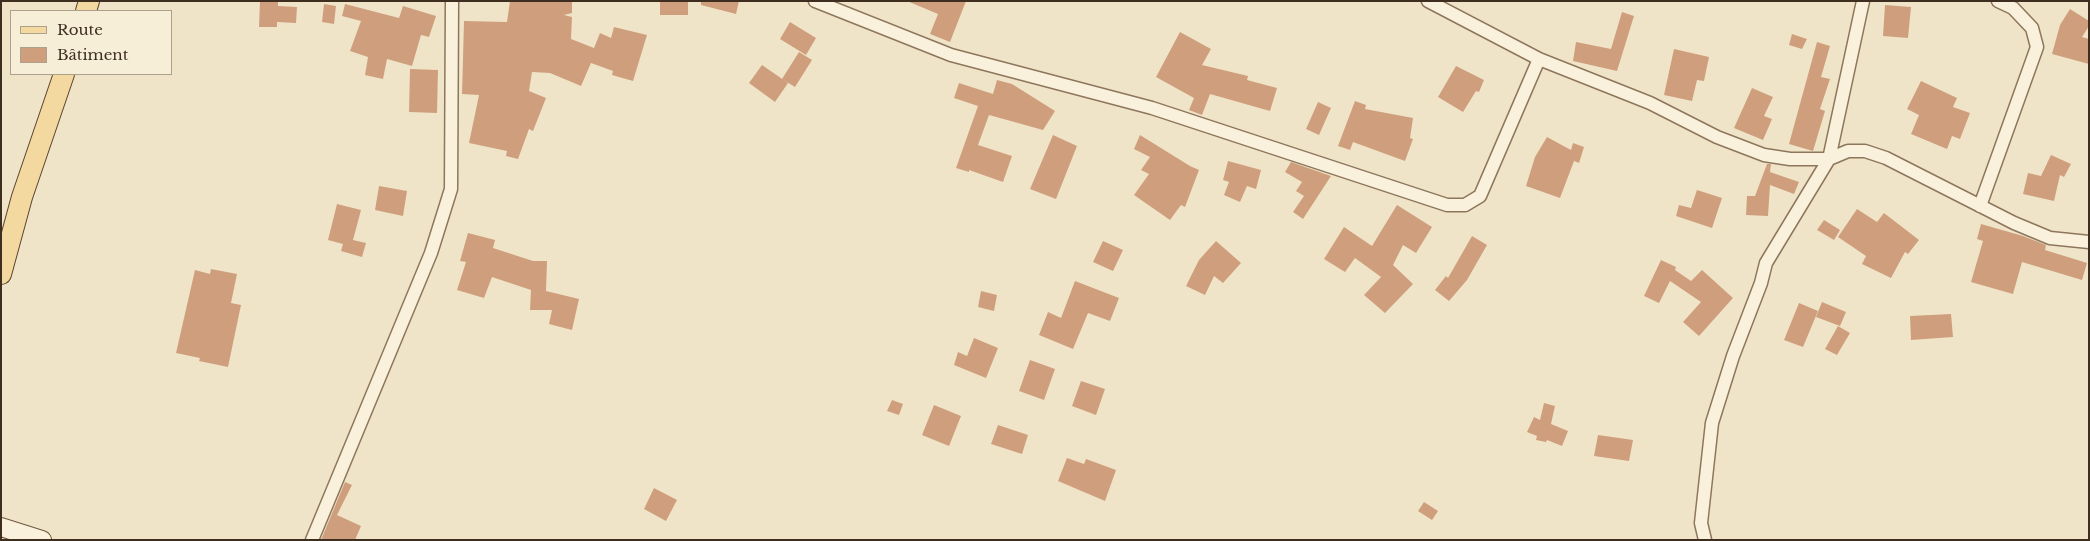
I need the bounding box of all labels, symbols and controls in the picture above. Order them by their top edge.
legend [10,10,172,75]
text: Route [57,20,103,39]
text: Bâtiment [57,45,128,64]

